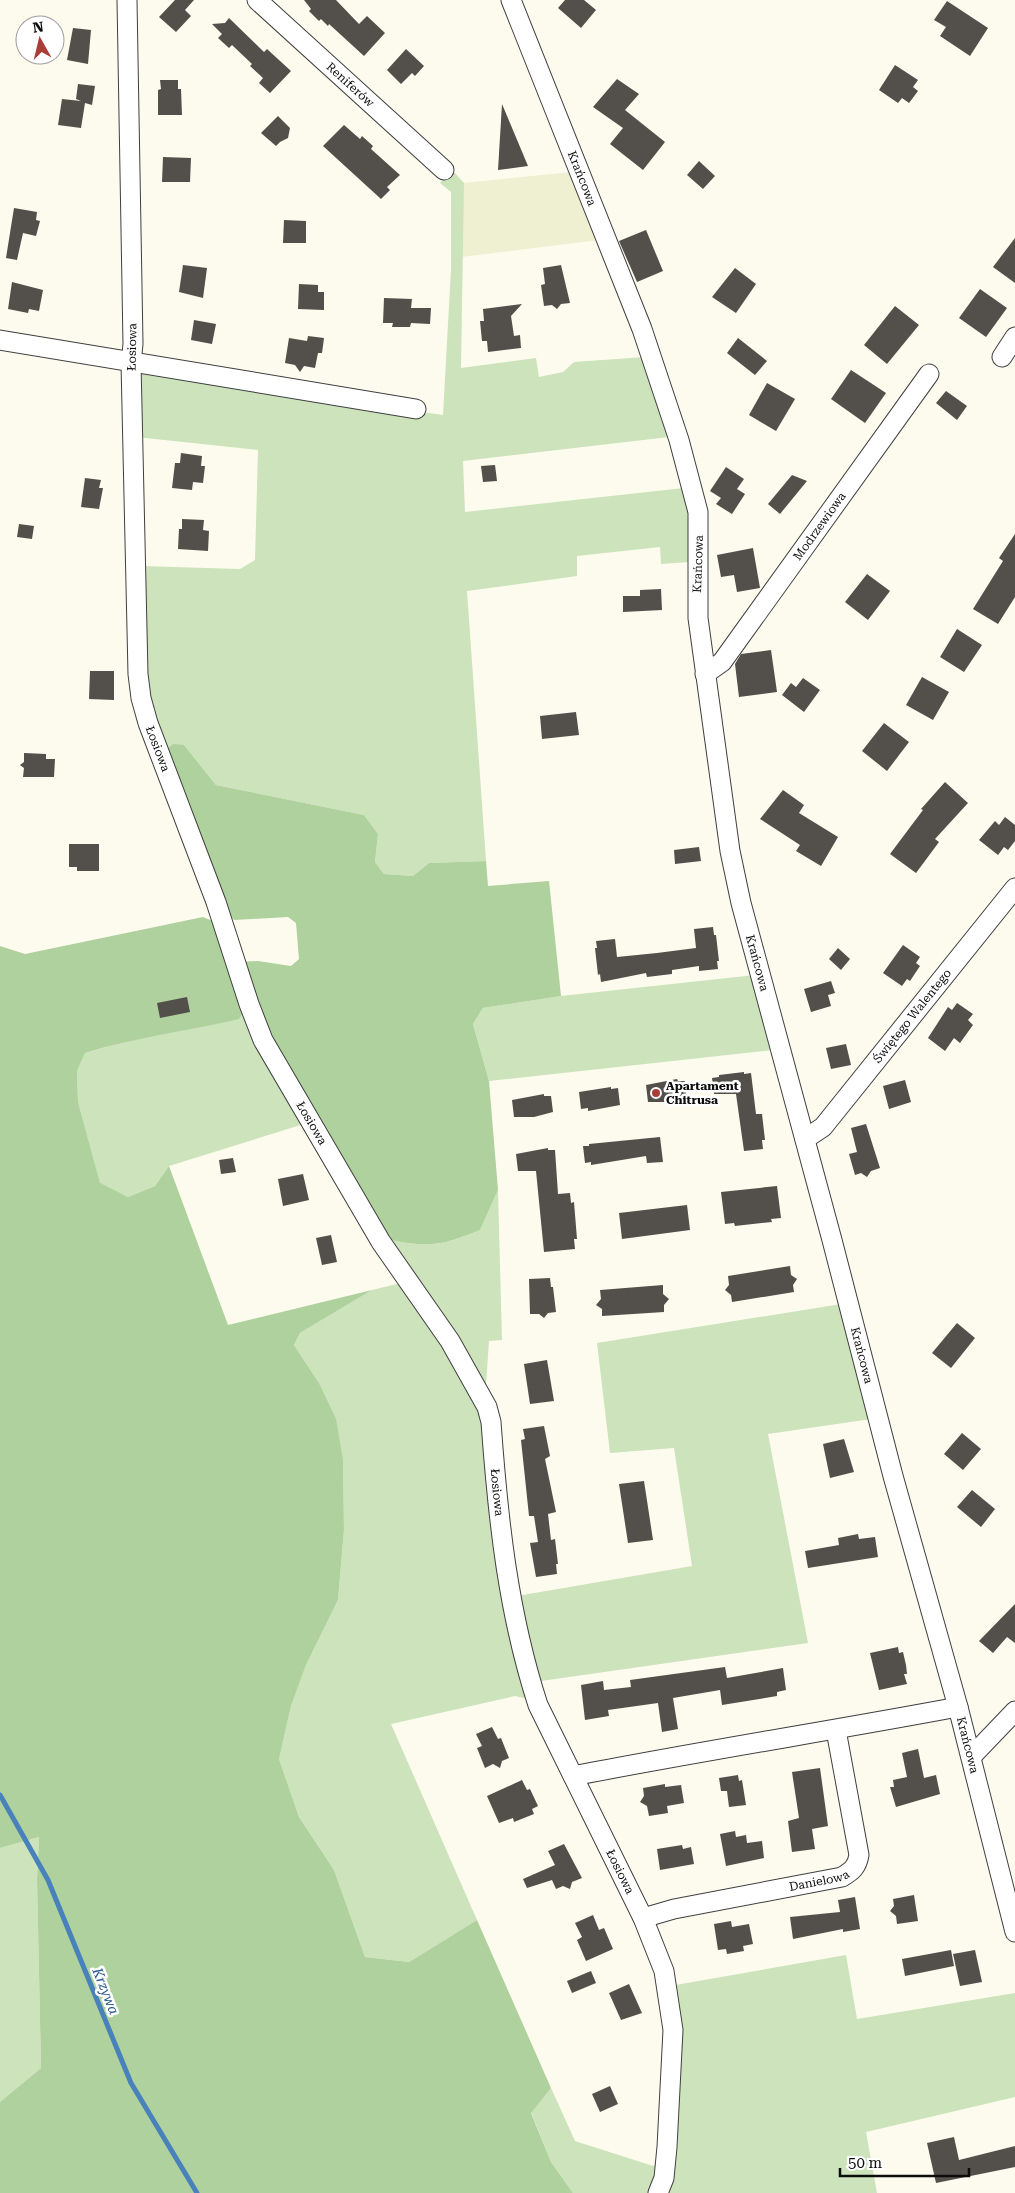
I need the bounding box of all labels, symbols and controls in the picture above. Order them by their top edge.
north arrow [15,15,65,65]
text: N [32,18,45,36]
street label: Reniferów [324,60,377,110]
street label: Krańcowa [565,149,599,208]
street label: Łosiowa [125,323,139,371]
street label: Modrzewiowa [790,489,849,563]
street label: Krańcowa [690,534,706,593]
street label: Łosiowa [143,724,173,774]
street label: Krańcowa [743,933,772,993]
street label: Świętego Walentego [870,966,954,1066]
place label: Apartament Chitrusa [666,1079,739,1107]
marker: Apartament Chitrusa [650,1087,662,1099]
street label: Łosiowa [293,1099,330,1148]
street label: Krańcowa [848,1325,876,1385]
street label: Łosiowa [488,1468,506,1517]
street label: Krańcowa [954,1715,982,1775]
street label: Łosiowa [603,1847,637,1897]
street label: Danielowa [788,1867,852,1894]
water label: Krzywa [89,1964,123,2017]
scale bar [840,2146,969,2178]
text: 50 m [848,2154,883,2172]

